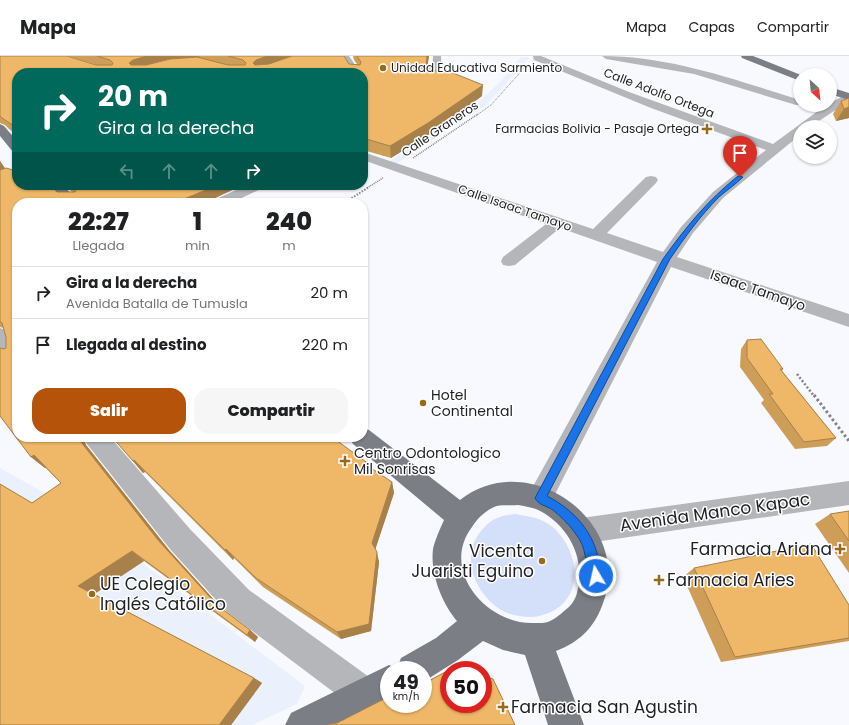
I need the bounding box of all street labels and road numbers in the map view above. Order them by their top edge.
street label: Calle Adolfo Ortega [601,64,717,122]
street label: Calle Graneros [398,97,482,161]
street label: Calle Isaac Tamayo [456,180,575,235]
street label: Isaac Tamayo [708,264,808,316]
street label: Avenida Manco Kapac [618,487,812,537]

